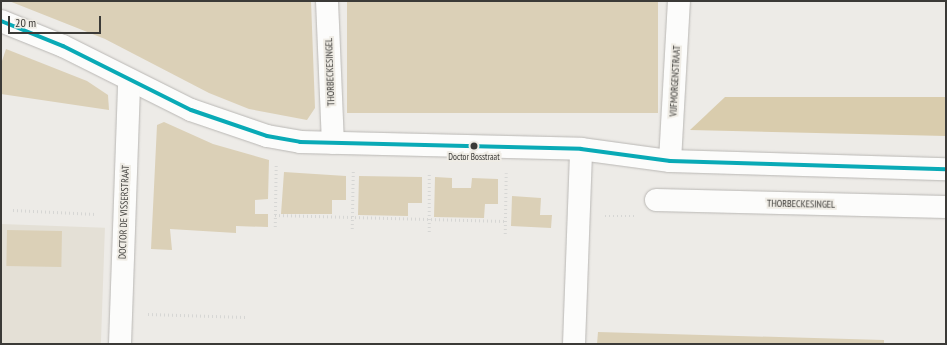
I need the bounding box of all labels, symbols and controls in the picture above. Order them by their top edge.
scale bar [10,8,103,34]
text: 20 m [15,15,36,30]
street label: THORBECKESINGEL [323,38,337,106]
street label: VIJFMORGENSTRAAT [667,45,683,117]
marker: Doctor Bosstraat [469,141,479,151]
place label: Doctor Bosstraat [448,152,500,162]
street label: DOCTOR DE VISSERSTRAAT [116,165,132,259]
street label: THORBECKESINGEL [767,197,835,211]

